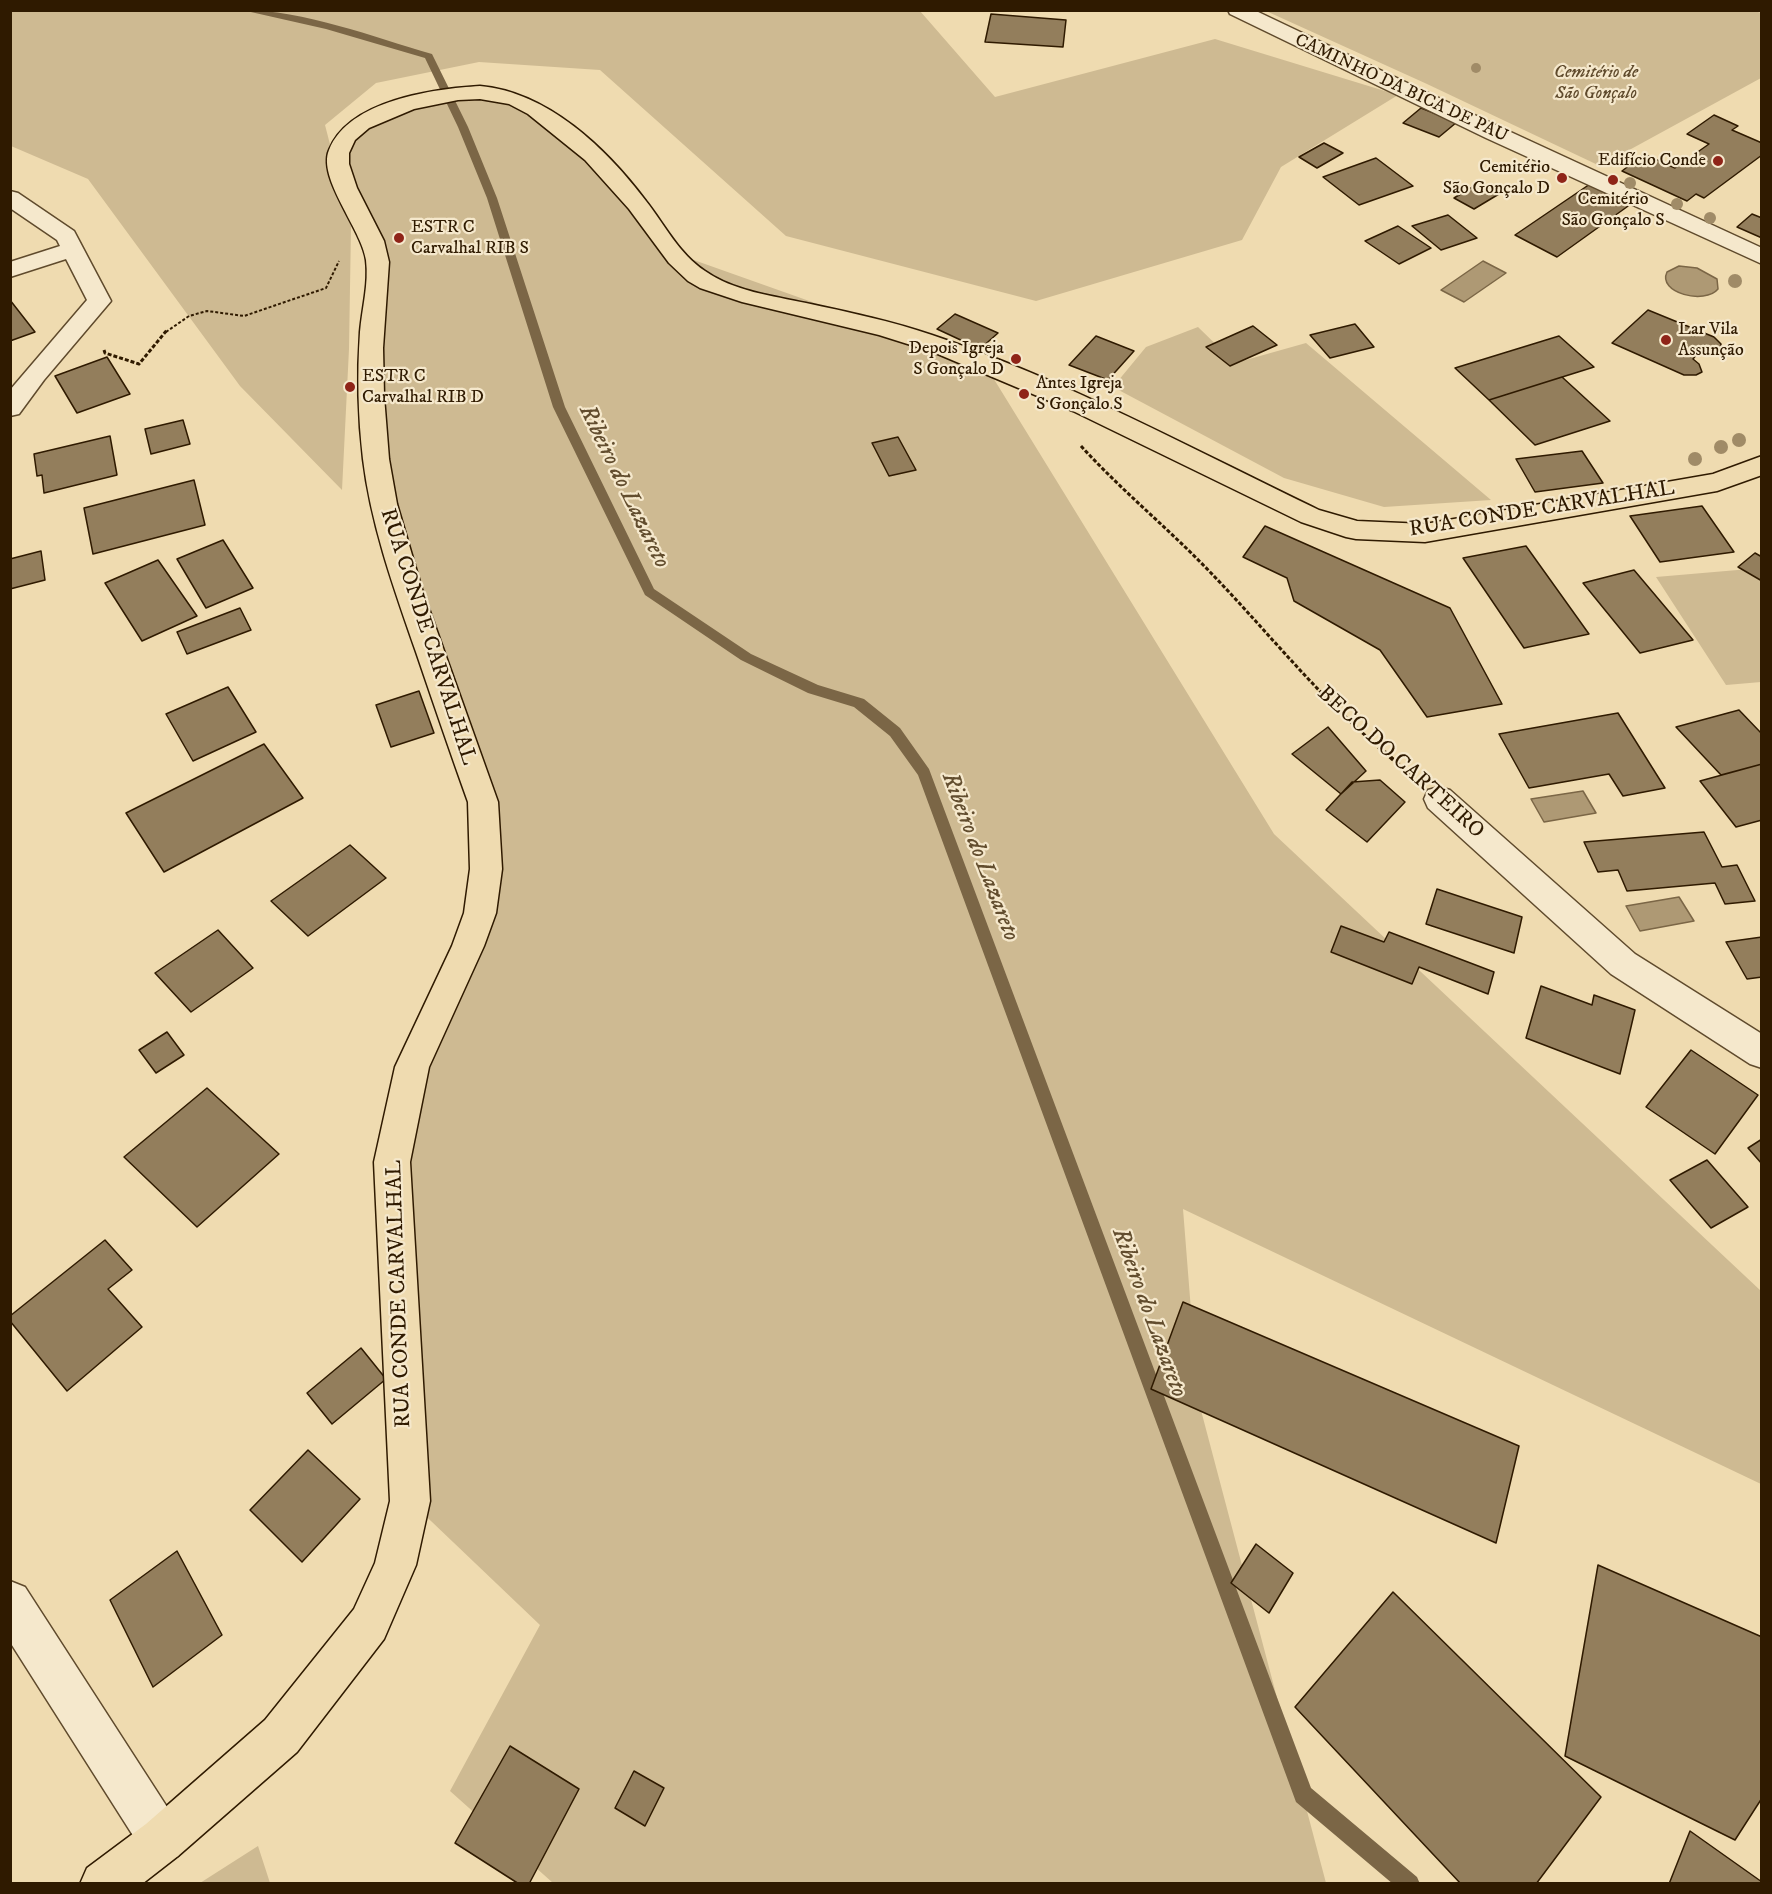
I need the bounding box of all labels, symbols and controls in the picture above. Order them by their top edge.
street label: CAMINHO DA BICA DE PAU [1291,30,1511,148]
park label: Cemitério de São Gonçalo [1554,62,1638,104]
place label: Edifício Conde [1598,150,1706,172]
marker: Edifício Conde [1711,154,1725,168]
place label: Cemitério São Gonçalo D [1443,157,1550,200]
marker: Cemitério São Gonçalo D [1555,171,1569,185]
marker: Cemitério São Gonçalo S [1606,173,1620,187]
place label: Cemitério São Gonçalo S [1561,189,1665,232]
place label: ESTR C Carvalhal RIB S [411,217,529,260]
marker: ESTR C Carvalhal RIB S [392,231,406,245]
place label: Lar Vila Assunção [1678,319,1744,362]
marker: Lar Vila Assunção [1659,333,1673,347]
place label: Depois Igreja S Gonçalo D [909,338,1004,380]
marker: Depois Igreja S Gonçalo D [1009,352,1023,366]
place label: ESTR C Carvalhal RIB D [362,366,484,409]
place label: Antes Igreja S Gonçalo S [1036,373,1123,416]
marker: ESTR C Carvalhal RIB D [343,380,357,394]
marker: Antes Igreja S Gonçalo S [1017,387,1031,401]
water label: Ribeiro do Lazareto [571,401,675,573]
street label: RUA CONDE CARVALHAL [1408,476,1676,544]
street label: RUA CONDE CARVALHAL [373,505,481,769]
street label: BECO DO CARTEIRO [1311,681,1489,845]
water label: Ribeiro do Lazareto [934,769,1024,945]
street label: RUA CONDE CARVALHAL [382,1160,418,1428]
water label: Ribeiro do Lazareto [1104,1224,1192,1402]

